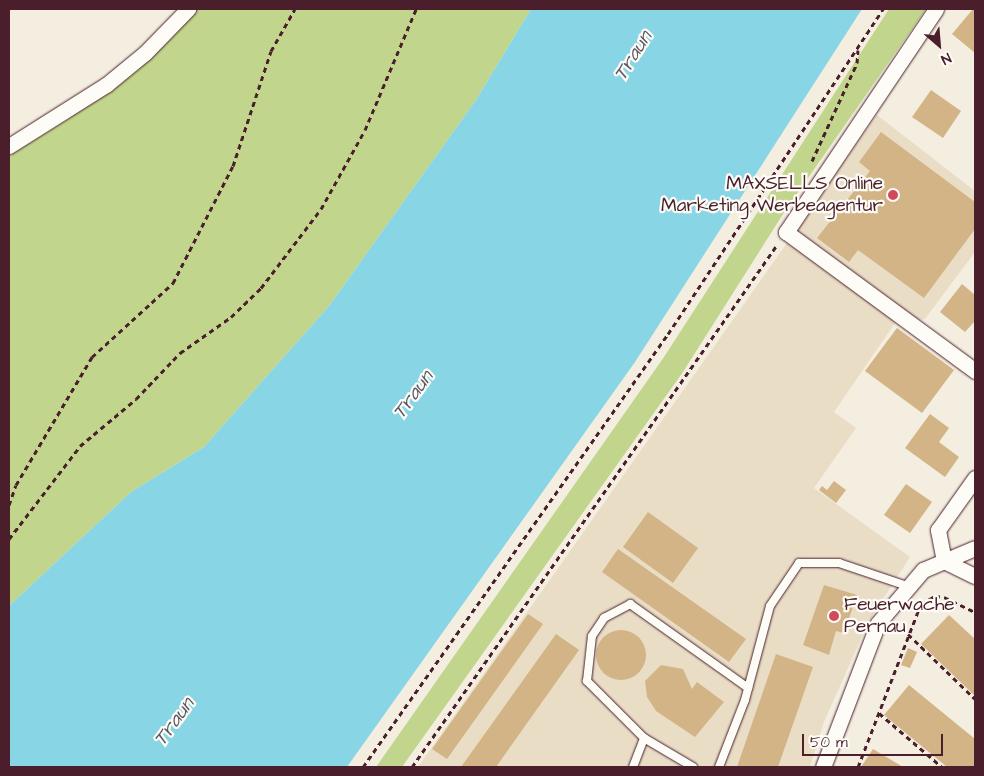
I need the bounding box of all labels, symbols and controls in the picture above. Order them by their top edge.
north arrow [914,20,964,70]
water label: Traun [609,27,657,85]
text: N [937,47,954,69]
place label: MAXSELLS Online Marketing Werbeagentur [661,173,883,217]
marker: MAXSELLS Online Marketing Werbeagentur [887,189,899,201]
water label: Traun [387,366,439,424]
place label: Feuerwache Pernau [844,594,955,638]
marker: Feuerwache Pernau [828,610,840,622]
water label: Traun [148,693,200,751]
scale bar [804,724,945,756]
text: 50 m [810,732,848,753]

